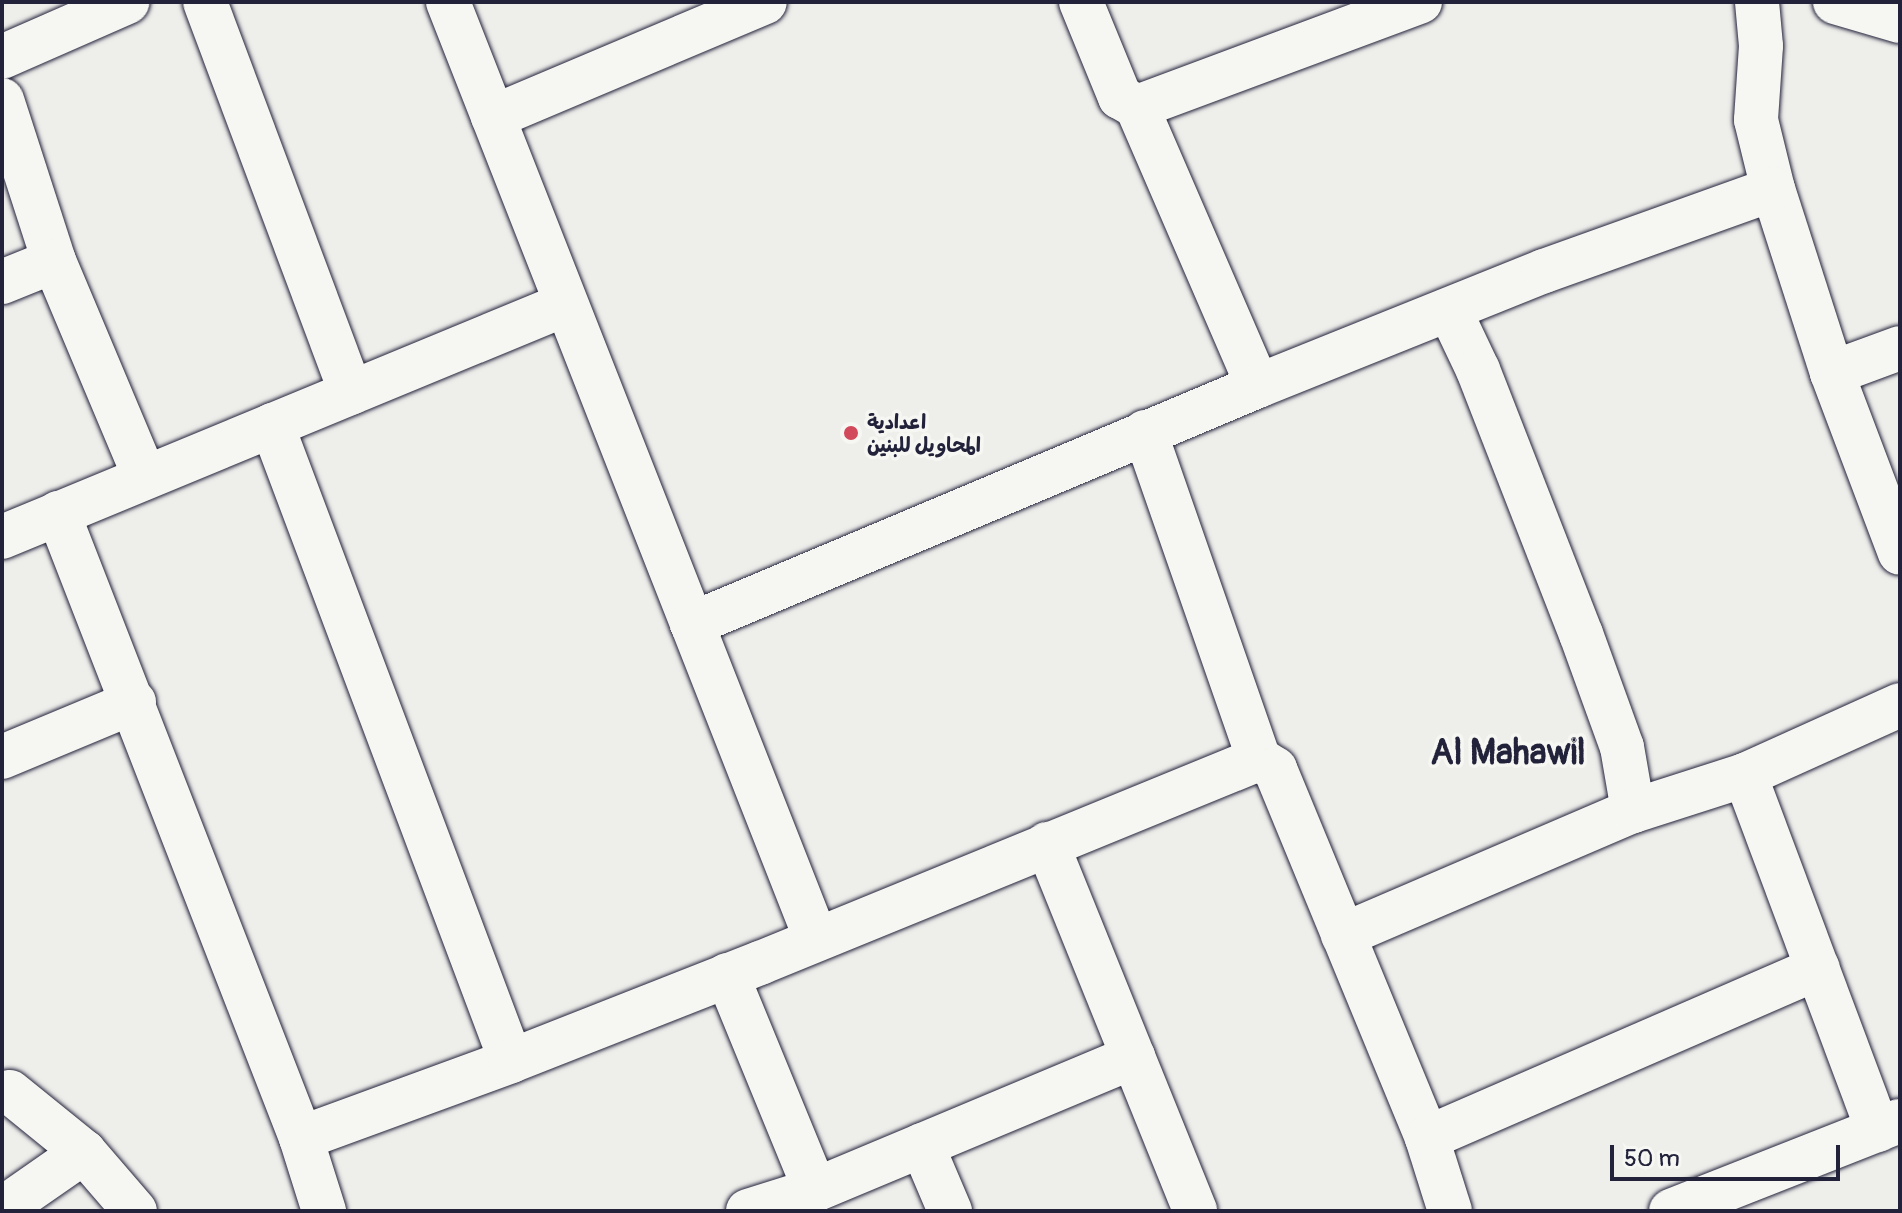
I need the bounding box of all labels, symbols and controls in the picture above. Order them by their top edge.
place label: اعدادية المحاويل للبنين [867,410,981,457]
marker: اعدادية المحاويل للبنين [842,424,860,442]
district label: Al Mahawil [1430,731,1586,775]
scale bar [1614,1129,1844,1179]
text: 50 m [1624,1144,1680,1173]

